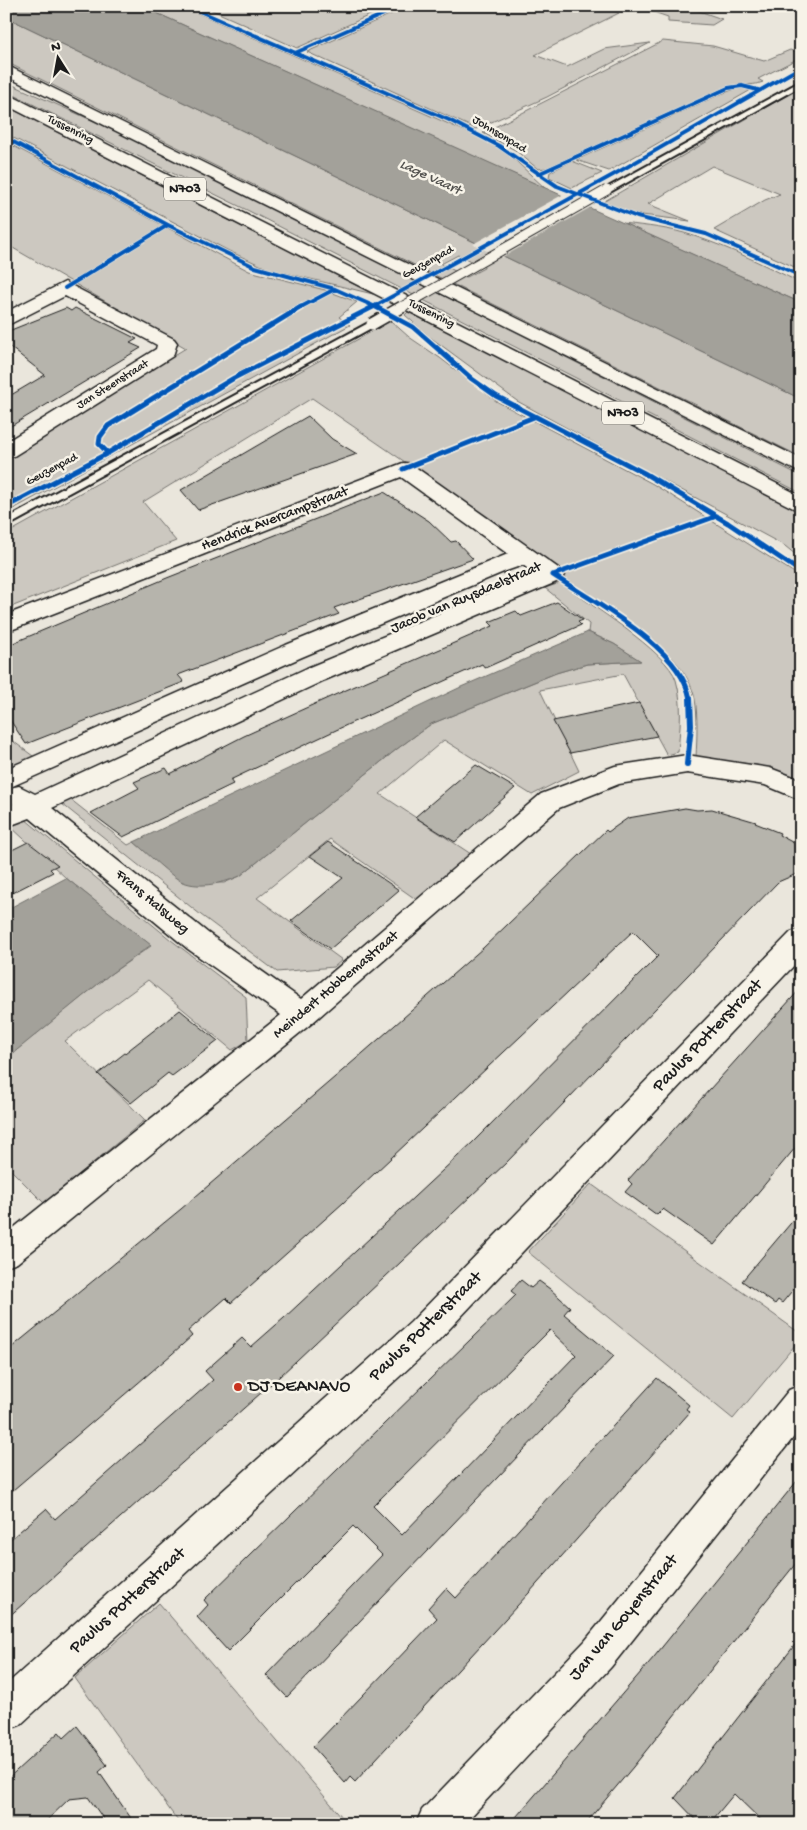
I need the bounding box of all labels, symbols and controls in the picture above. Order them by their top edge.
north arrow [32,32,82,82]
text: N [50,38,62,57]
street label: Tussenring [43,112,96,148]
street label: Johnsonpad [469,113,529,157]
water label: Lage Vaart [397,156,465,200]
road number: N703 [164,178,206,200]
street label: Geuzenpad [400,243,457,283]
street label: Tussenring [404,296,457,332]
street label: Jan Steenstraat [75,357,152,413]
road number: N703 [602,402,644,424]
street label: Geuzenpad [24,450,81,489]
street label: Hendrick Avercampstraat [199,482,353,555]
street label: Jacob van Ruysdaelstraat [388,557,546,638]
street label: Frans Halsweg [111,865,193,938]
street label: Meindert Hobbemastraat [269,926,404,1043]
street label: Paulus Potterstraat [648,974,768,1098]
street label: Paulus Potterstraat [364,1267,488,1387]
place label: DJ DEANAVO [247,1377,350,1398]
marker: DJ DEANAVO [232,1381,244,1393]
street label: Paulus Potterstraat [65,1542,192,1659]
street label: Jan van Goyenstraat [565,1549,684,1685]

